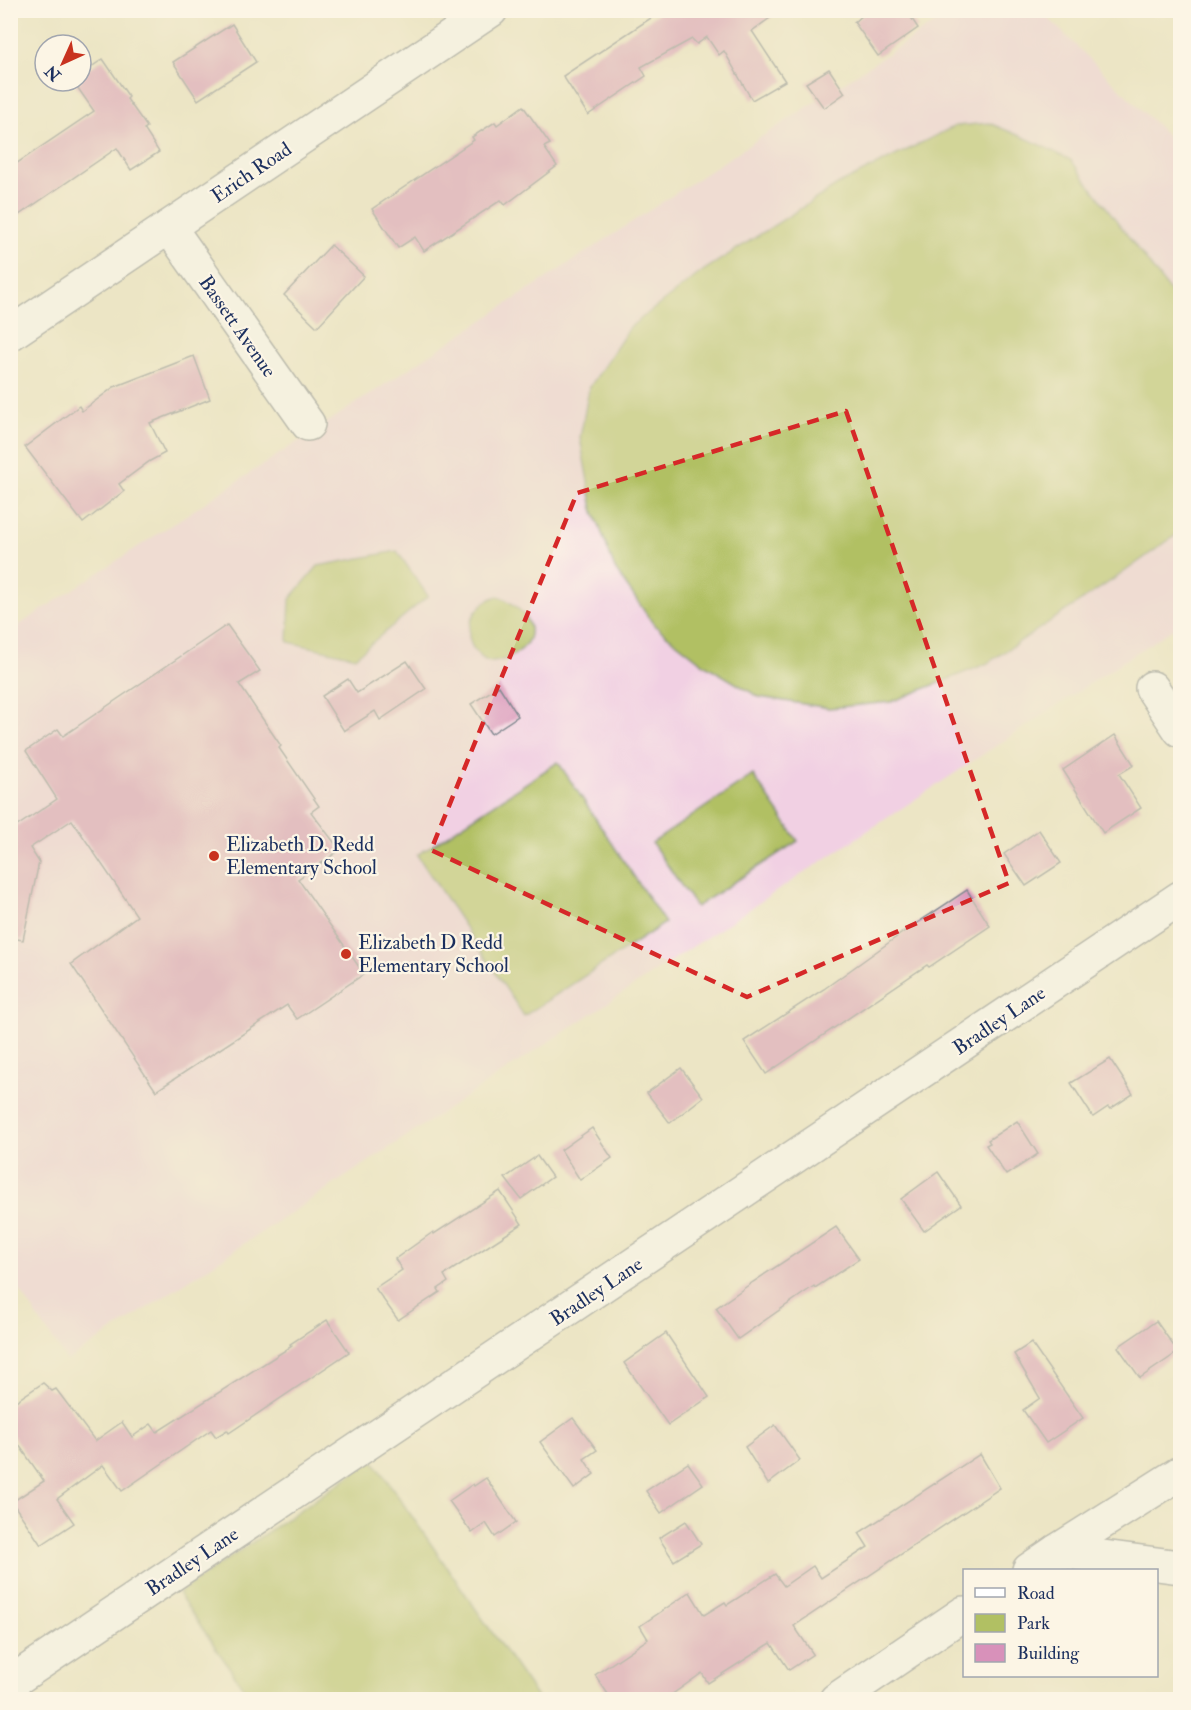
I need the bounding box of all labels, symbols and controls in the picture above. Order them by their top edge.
north arrow [33,33,93,93]
text: N [40,60,66,86]
street label: Erich Road [206,136,296,208]
street label: Bassett Avenue [193,271,282,382]
place label: Elizabeth D. Redd Elementary School [226,832,377,880]
marker: Elizabeth D. Redd Elementary School [207,849,221,863]
place label: Elizabeth D Redd Elementary School [358,930,509,978]
marker: Elizabeth D Redd Elementary School [339,947,353,961]
street label: Bradley Lane [948,980,1050,1061]
street label: Bradley Lane [545,1251,647,1332]
street label: Bradley Lane [141,1521,243,1602]
legend [963,1569,1158,1677]
text: Road [1017,1582,1055,1605]
text: Park [1017,1612,1050,1635]
text: Building [1017,1642,1080,1665]

